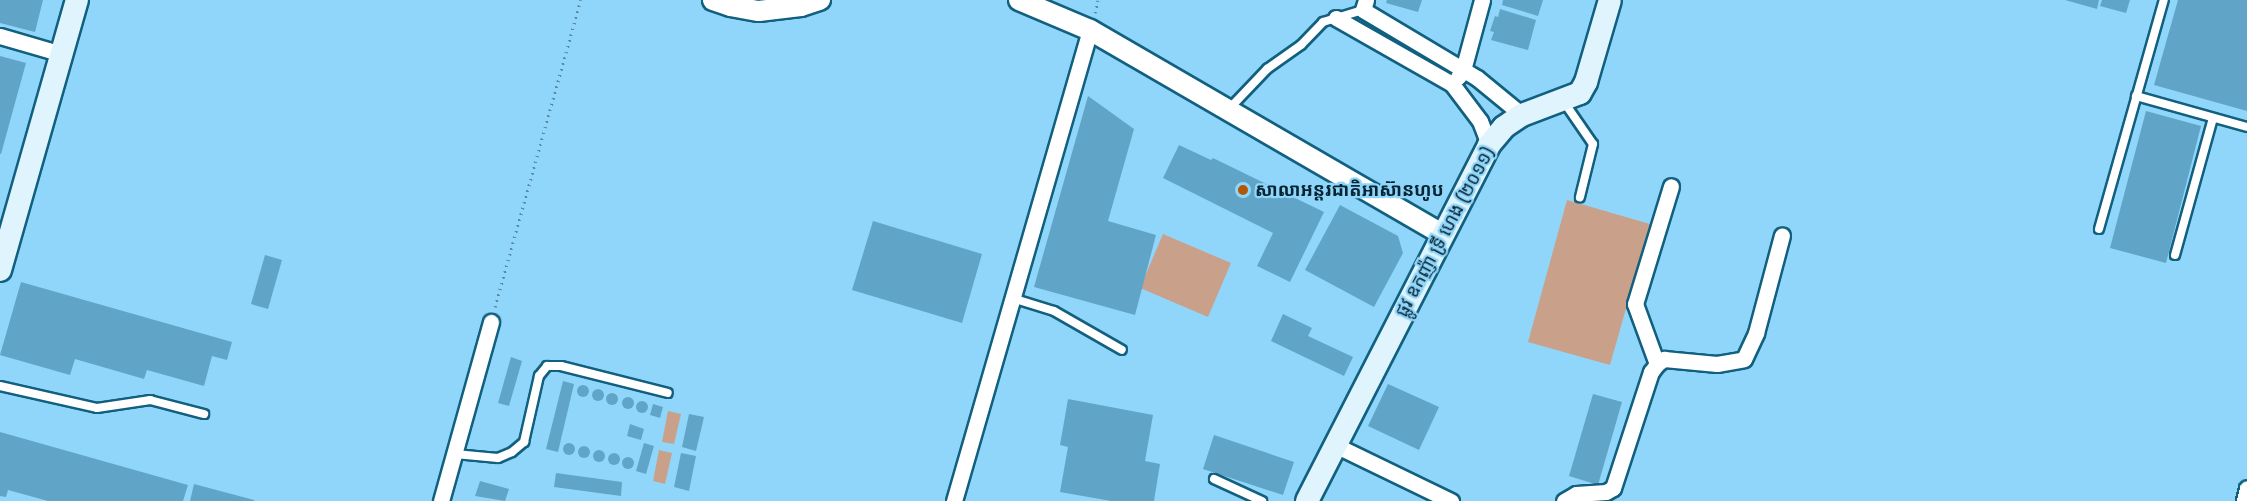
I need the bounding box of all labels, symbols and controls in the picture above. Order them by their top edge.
street label: ផ្លូវ ឧកញ៉ា ទ្រី ហេង (២០១១) [1391,143,1499,321]
place label: សាលាអន្ដរជាតិអាស៊ានហូប [1255,179,1444,201]
marker: សាលាអន្ដរជាតិអាស៊ានហូប [1236,183,1250,197]

